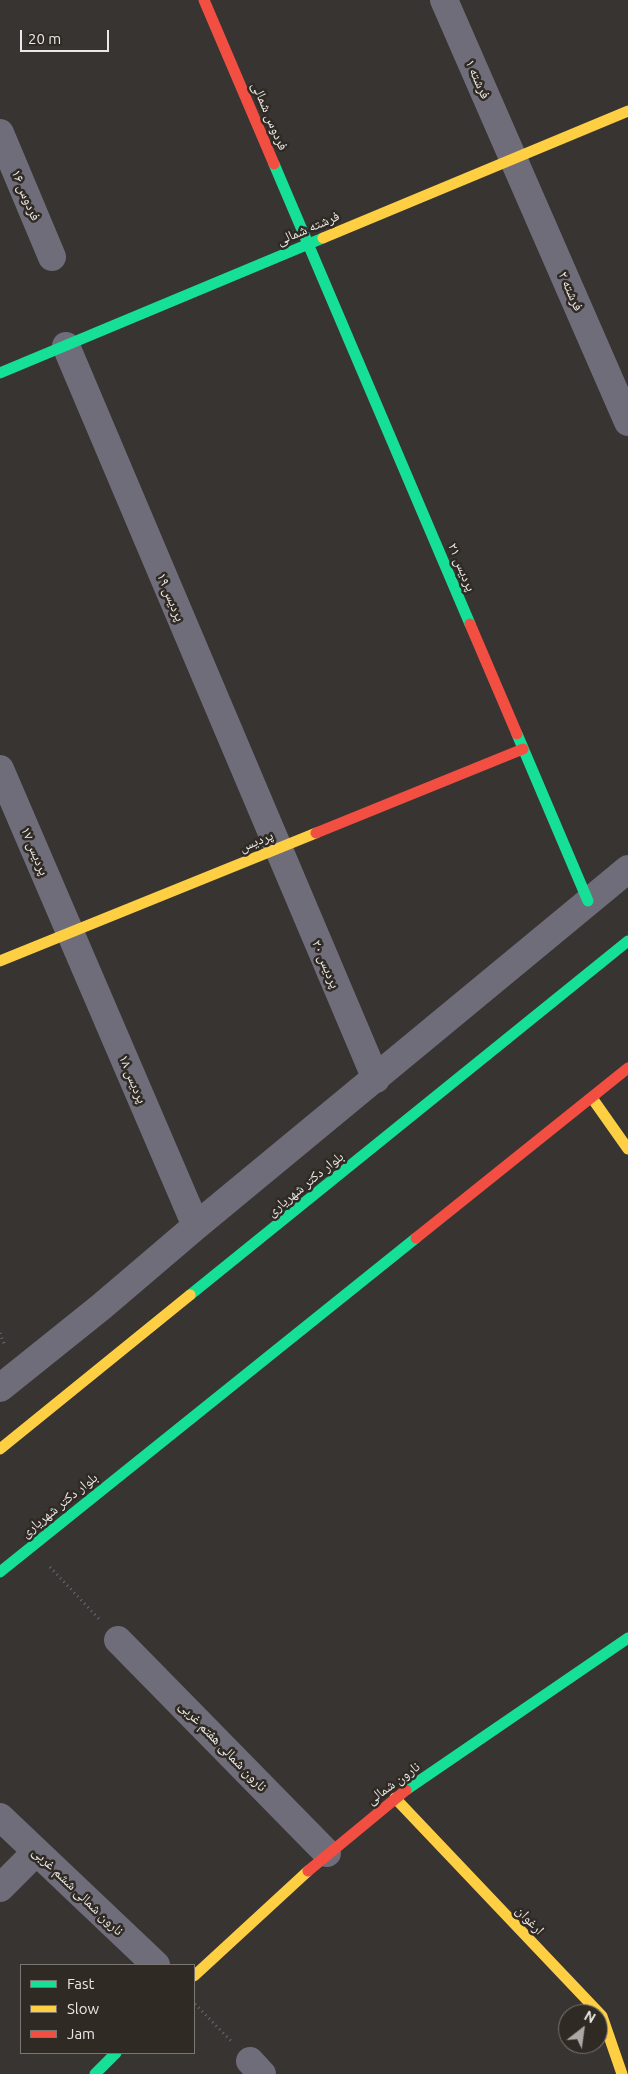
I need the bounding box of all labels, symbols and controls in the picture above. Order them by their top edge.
scale bar [22,20,111,52]
text: 20 m [28,30,61,47]
street label: فرشته ۱ [462,57,494,101]
street label: فردوس شمالی [248,79,292,153]
street label: فردوس ۱۶ [8,167,44,223]
street label: فرشته شمالی [274,207,342,249]
street label: فرشته ۲ [555,269,587,313]
street label: پردیس ۲۱ [444,540,480,594]
street label: پردیس ۱۹ [153,570,189,624]
street label: پردیس ۱۷ [17,824,53,878]
street label: پردیس [236,827,276,855]
street label: ۲۰ پردیس [308,937,344,991]
street label: ۱۸ پردیس [115,1052,151,1106]
street label: بلوار دکتر شهریاری [263,1148,347,1220]
street label: بلوار دکتر شهریاری [17,1469,101,1541]
street label: نارون شمالی هفتم غربی [175,1697,271,1795]
street label: نارون شمالی [363,1758,423,1808]
street label: نارون شمالی ششم غربی [29,1843,127,1939]
street label: ارغوان [512,1902,548,1938]
legend [20,1964,195,2054]
text: Fast [67,1975,94,1992]
text: Slow [67,2000,99,2017]
north arrow [558,2004,608,2054]
text: N [581,2007,599,2026]
text: Jam [67,2025,95,2042]

